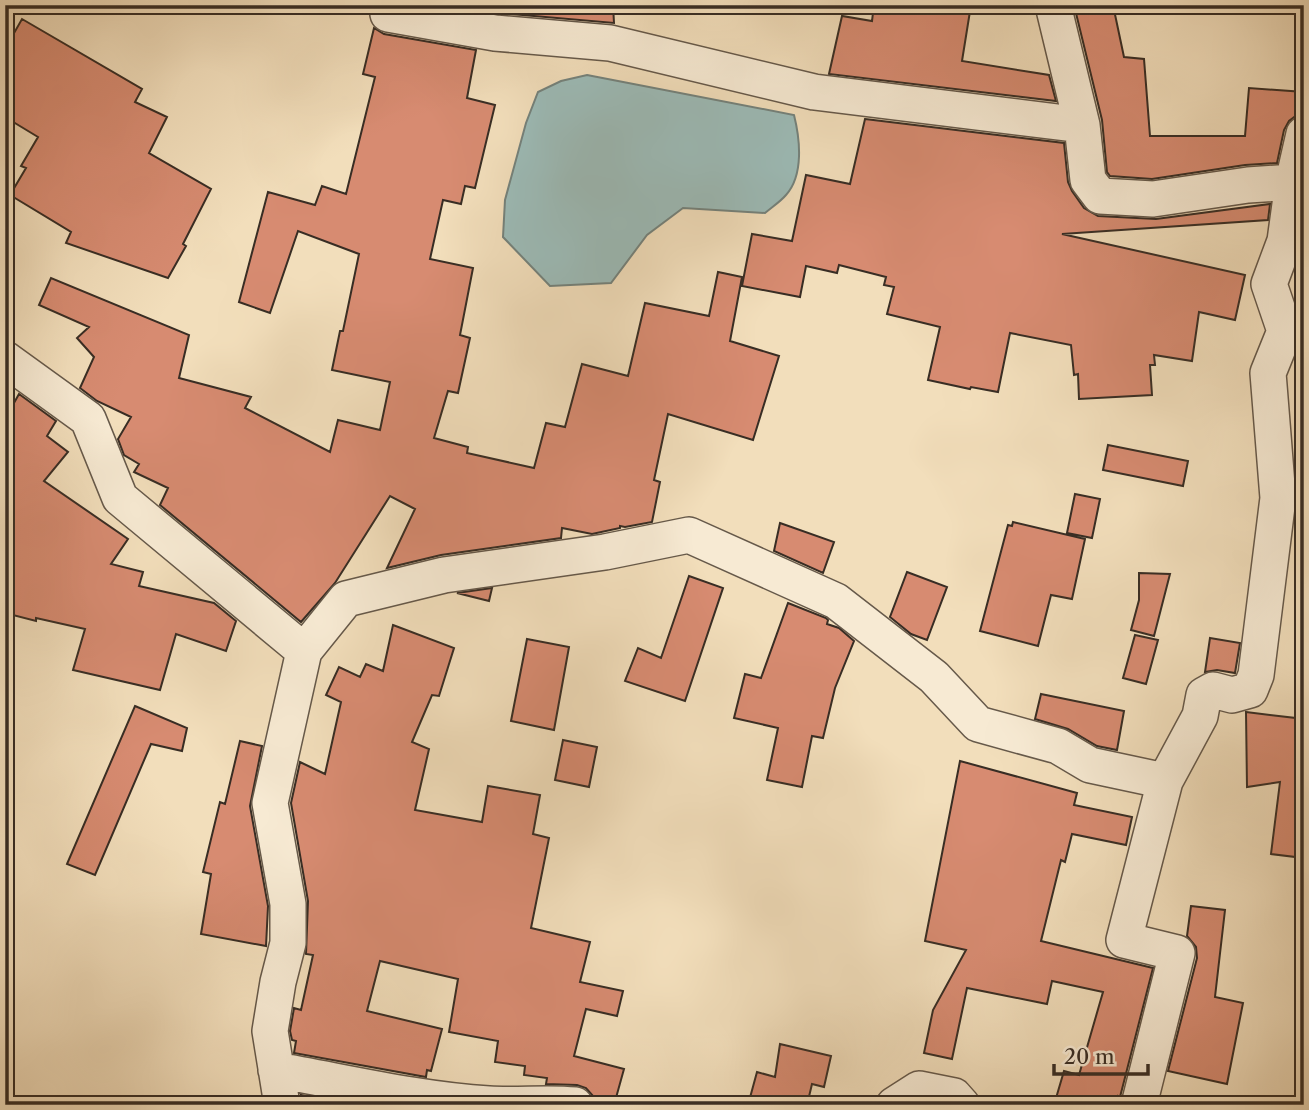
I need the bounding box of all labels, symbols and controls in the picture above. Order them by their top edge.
scale bar [1054,1033,1148,1077]
text: 20 m [1064,1044,1115,1069]

